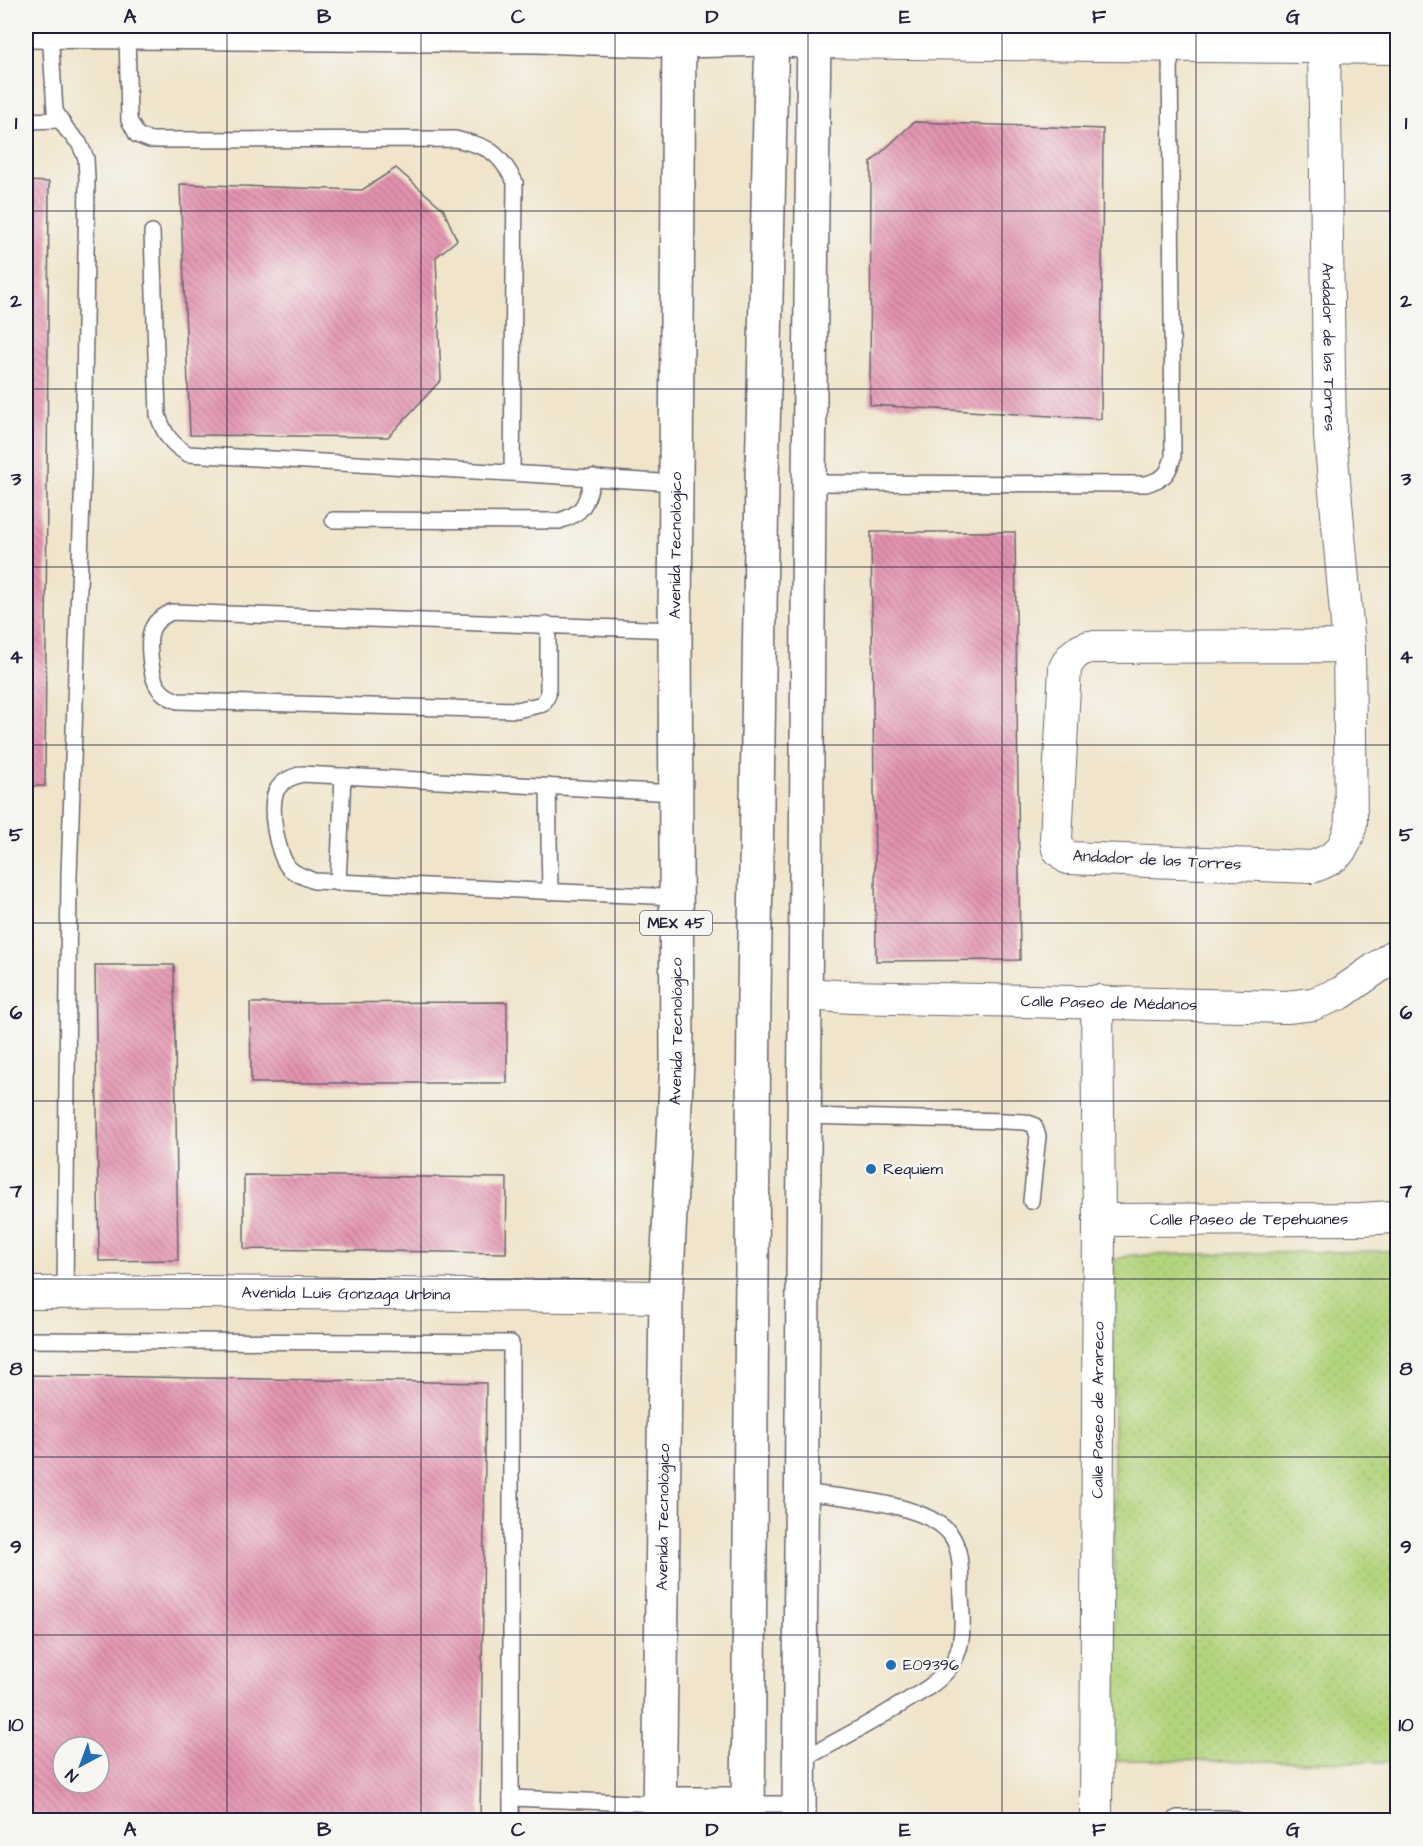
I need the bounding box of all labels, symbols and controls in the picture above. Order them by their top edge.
text: A [124,3,137,31]
text: B [317,3,332,31]
text: C [511,3,526,31]
text: D [706,3,719,31]
text: E [899,3,911,31]
text: F [1092,3,1107,31]
text: G [1286,3,1300,31]
text: 1 [15,109,18,137]
text: 1 [1405,109,1408,137]
street label: Andador de las Torres [1316,262,1341,431]
text: 2 [9,287,22,315]
text: 2 [1399,287,1412,315]
text: 3 [10,465,22,493]
text: 3 [1400,465,1412,493]
street label: Avenida Tecnológico [664,472,688,619]
text: 4 [9,643,23,671]
text: 4 [1399,643,1413,671]
text: 5 [9,821,24,849]
text: 5 [1399,821,1414,849]
street label: Andador de las Torres [1072,845,1242,875]
road number: MEX 45 [640,911,712,935]
street label: Avenida Tecnológico [664,958,689,1105]
street label: Calle Paseo de Médanos [1020,990,1197,1016]
text: 6 [10,999,23,1027]
text: 6 [1400,999,1413,1027]
place label: Requiem [883,1158,943,1180]
marker: Requiem [864,1162,878,1176]
text: 7 [9,1177,23,1205]
text: 7 [1399,1177,1413,1205]
street label: Calle Paseo de Tepehuanes [1150,1208,1348,1231]
street label: Avenida Luis Gonzaga Urbina [242,1281,450,1306]
street label: Calle Paseo de Arareco [1087,1321,1109,1499]
text: 8 [10,1355,23,1383]
text: 8 [1400,1355,1413,1383]
street label: Avenida Tecnológico [651,1443,676,1591]
text: 9 [10,1533,22,1561]
text: 9 [1400,1533,1412,1561]
place label: E09396 [903,1654,959,1676]
marker: E09396 [884,1658,898,1672]
text: 10 [8,1711,24,1739]
text: 10 [1398,1711,1414,1739]
north arrow [51,1735,111,1795]
text: N [61,1764,83,1787]
text: A [124,1816,137,1844]
text: B [317,1816,332,1844]
text: C [511,1816,526,1844]
text: D [706,1816,719,1844]
text: E [899,1816,911,1844]
text: F [1092,1816,1107,1844]
text: G [1286,1816,1300,1844]

